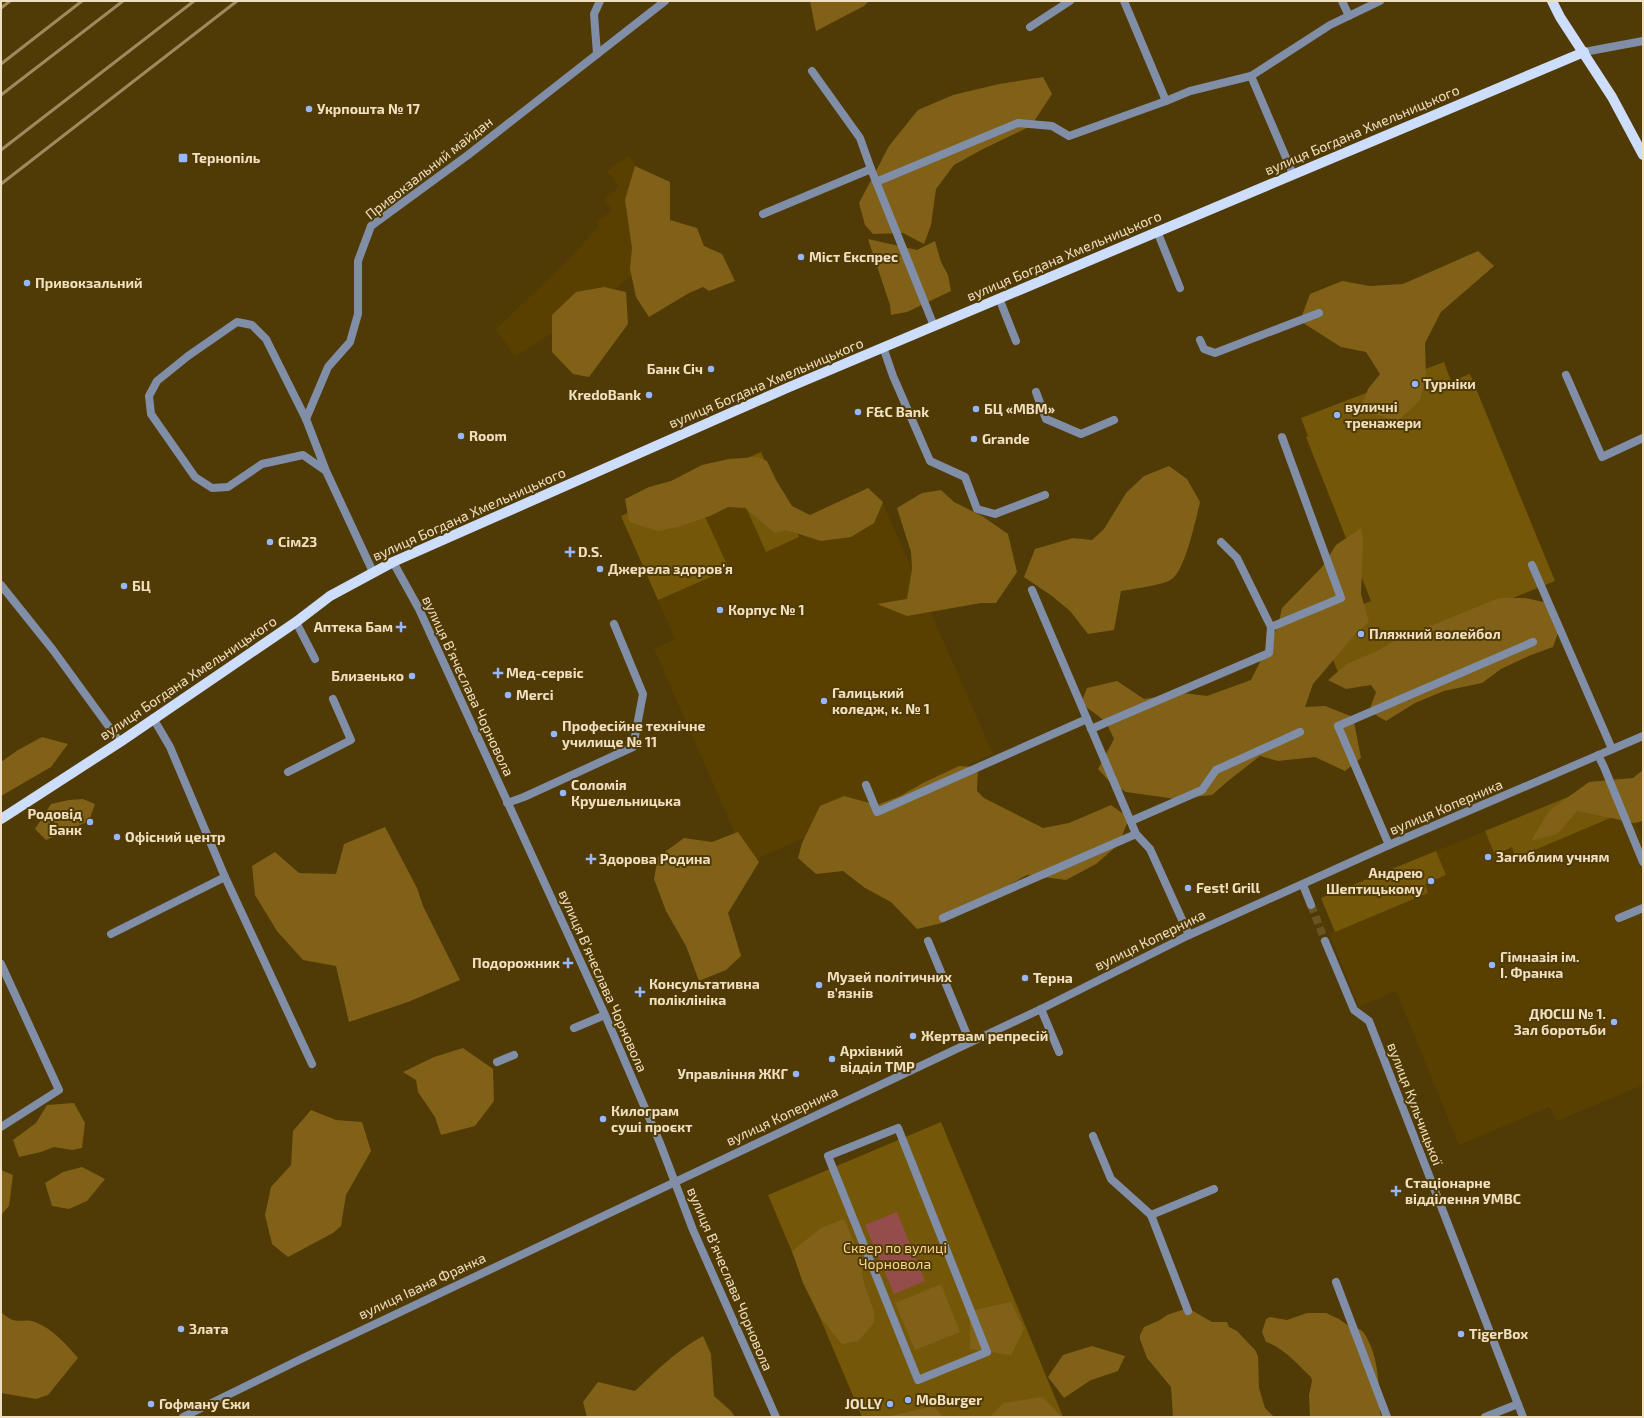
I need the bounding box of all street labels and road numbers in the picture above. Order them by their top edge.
street label: вулиця Богдана Хмельницького [1262,81,1462,178]
street label: Привокзальний майдан [362,113,496,223]
street label: вулиця Богдана Хмельницького [964,207,1164,304]
street label: вулиця Богдана Хмельницького [666,334,866,431]
street label: вулиця Богдана Хмельницького [369,463,568,564]
street label: вулиця Вʼячеслава Чорновола [419,593,518,779]
street label: вулиця Богдана Хмельницького [96,612,279,743]
street label: вулиця Коперника [1387,775,1505,838]
street label: вулиця Вʼячеслава Чорновола [556,887,651,1074]
street label: вулиця Коперника [1091,905,1208,974]
street label: вулиця Кульчицької [1384,1040,1447,1168]
street label: вулиця Коперника [723,1082,840,1149]
street label: вулиця Вʼячеслава Чорновола [684,1185,777,1373]
street label: вулиця Івана Франка [355,1249,488,1323]

